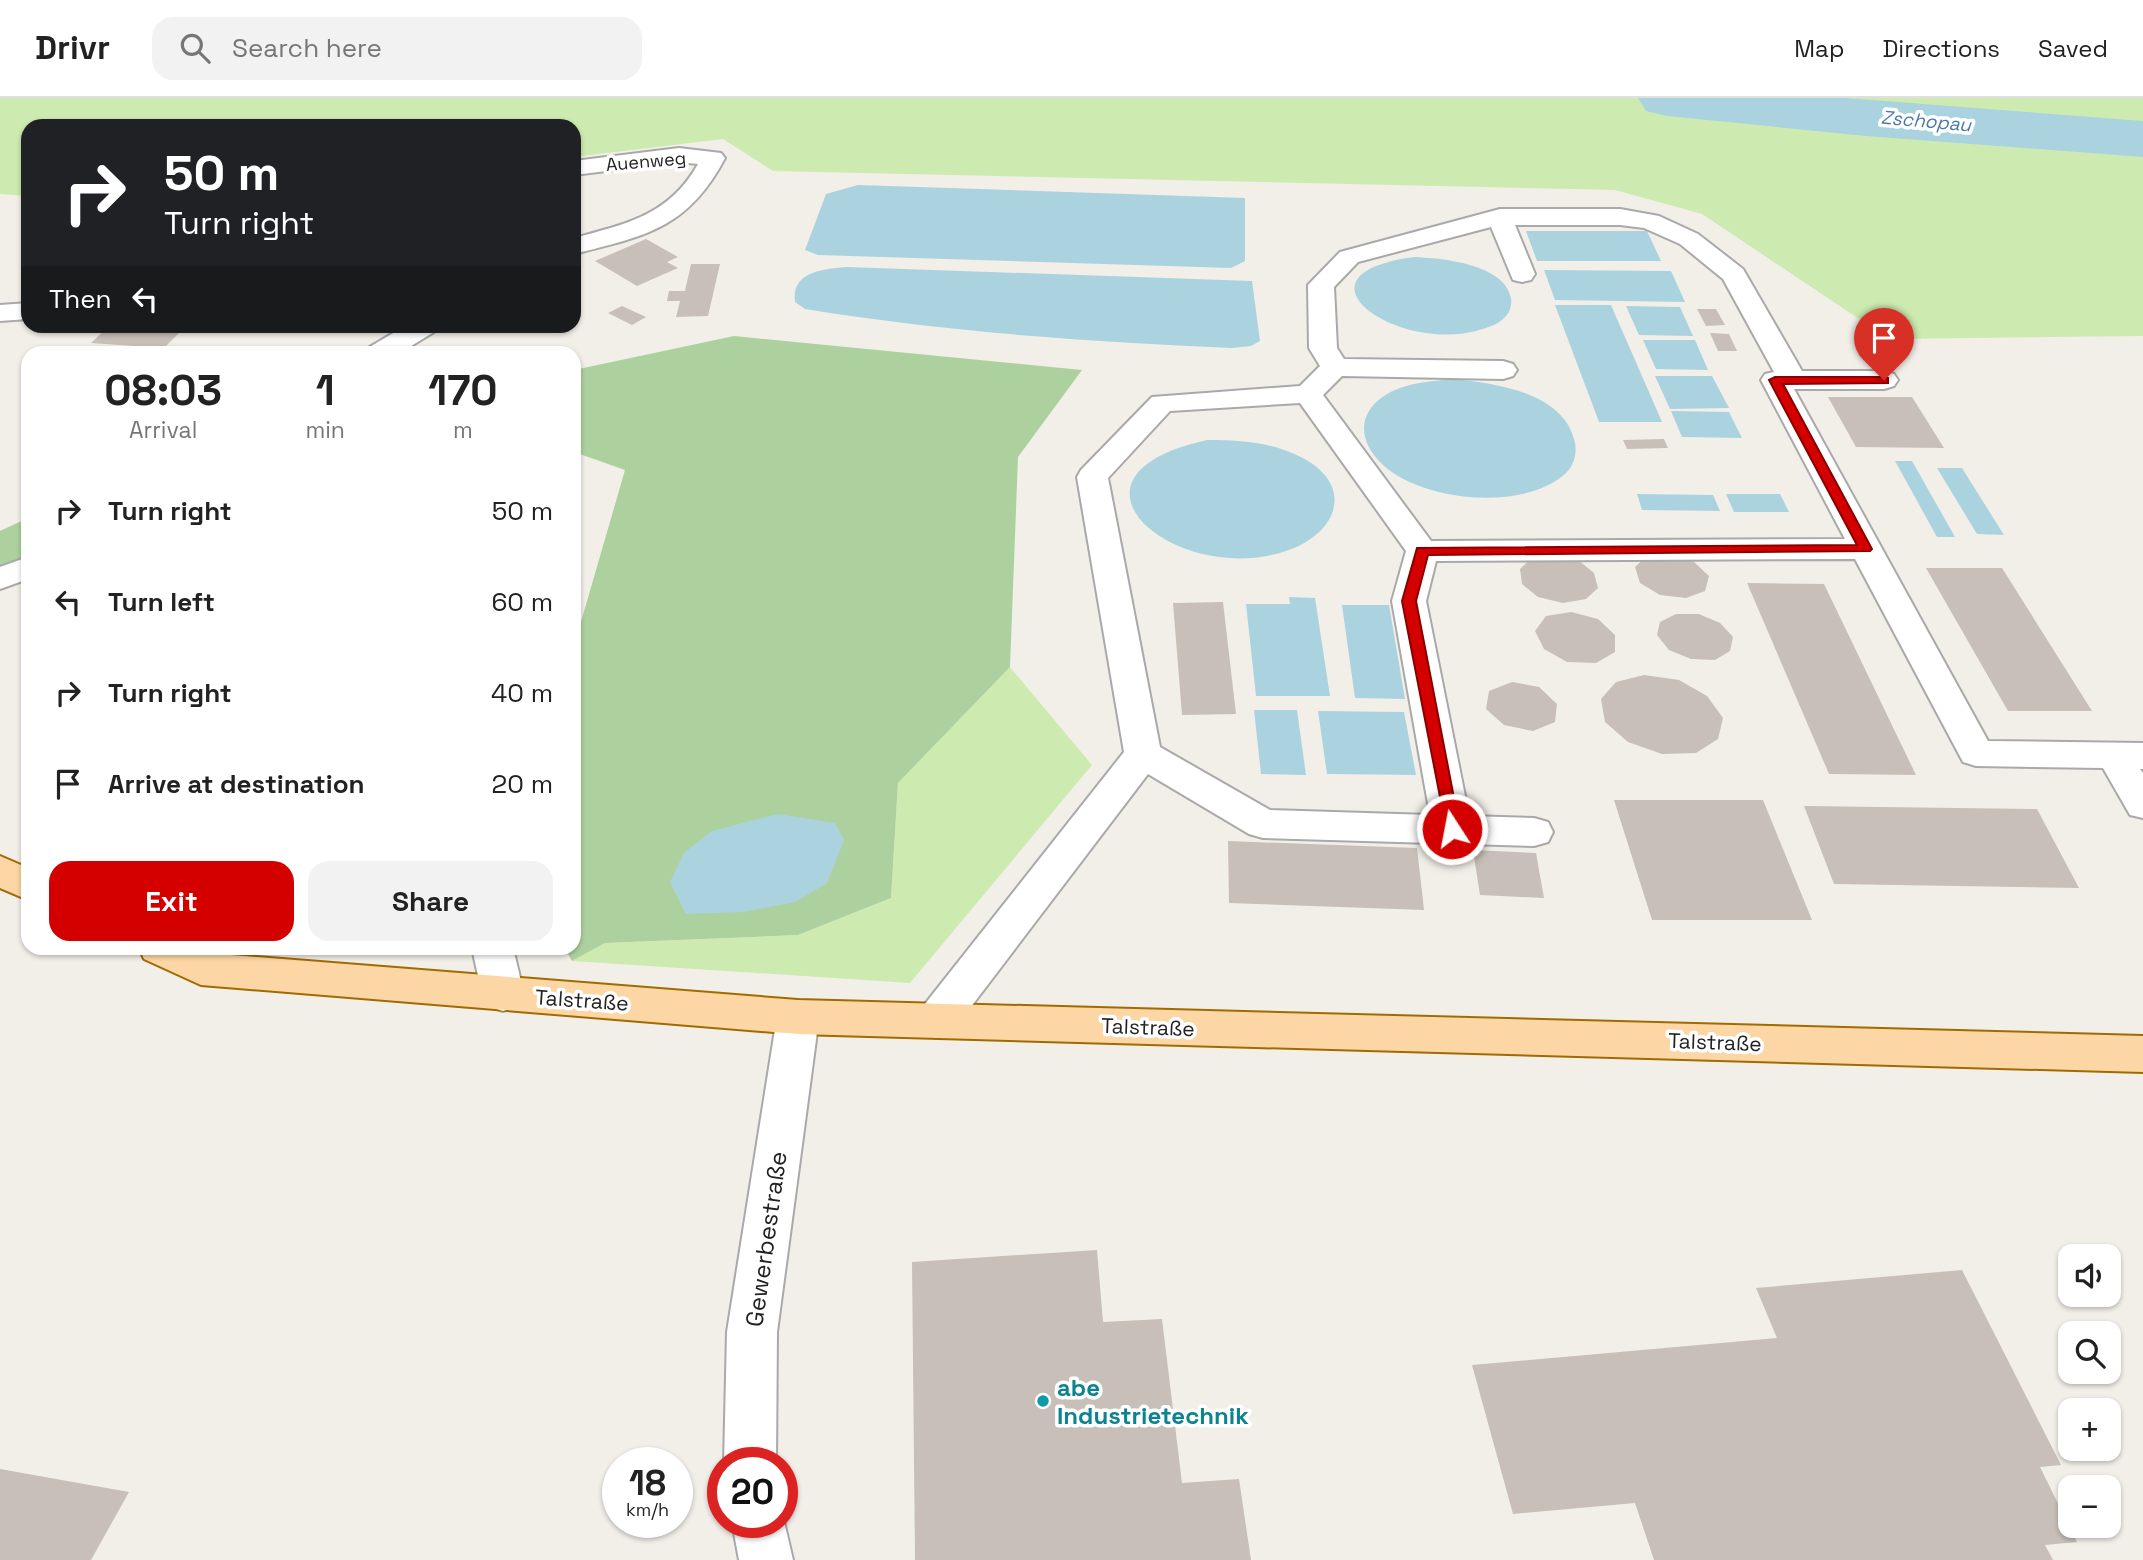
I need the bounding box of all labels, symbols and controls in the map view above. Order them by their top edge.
search box [152,17,642,80]
text: Drivr [35,27,110,69]
icon: search [176,29,214,67]
text: Search here [232,31,382,65]
text: Map [1794,33,1844,64]
text: Directions [1882,33,2000,64]
text: Saved [2038,33,2108,64]
water label: Zschopau [1880,105,1973,138]
text: 50 m [164,142,279,204]
street label: Auenweg [605,146,687,176]
icon: right [49,147,140,238]
text: Turn right [164,203,314,243]
icon: left [126,280,164,318]
text: Then [49,282,112,316]
pin [1854,308,1914,380]
icon: arrive [1865,319,1903,357]
text: 08:03 [104,364,222,417]
text: 1 [316,364,335,417]
text: 170 [428,364,498,417]
text: Arrival [129,415,197,445]
text: min [305,415,345,445]
text: m [453,415,473,445]
icon: right [49,492,87,530]
text: Turn right [108,494,232,528]
text: 50 m [492,494,553,528]
icon: left [49,583,87,621]
text: Turn left [108,585,215,619]
text: 60 m [491,585,553,619]
icon: right [49,674,87,712]
text: Turn right [108,676,232,710]
text: 40 m [491,676,553,710]
icon: arrive [49,765,87,803]
text: Arrive at destination [108,767,365,801]
text: 20 m [492,767,553,801]
position arrow [1415,792,1489,866]
button: Exit [49,861,294,941]
button: Share [308,861,553,941]
street label: Talstraße [534,983,630,1017]
street label: Talstraße [1101,1012,1195,1042]
street label: Talstraße [1668,1027,1762,1057]
street label: Gewerbestraße [738,1149,794,1329]
map controls [2058,1244,2121,1538]
button: sound [2058,1244,2121,1307]
button: search [2058,1321,2121,1384]
place label: abe Industrietechnik [1057,1372,1249,1431]
marker: abe Industrietechnik [1035,1393,1051,1409]
button: + [2058,1398,2121,1461]
speed limit sign: 20 [707,1447,798,1538]
text: 18 [629,1461,666,1505]
button: − [2058,1475,2121,1538]
text: km/h [626,1498,669,1521]

